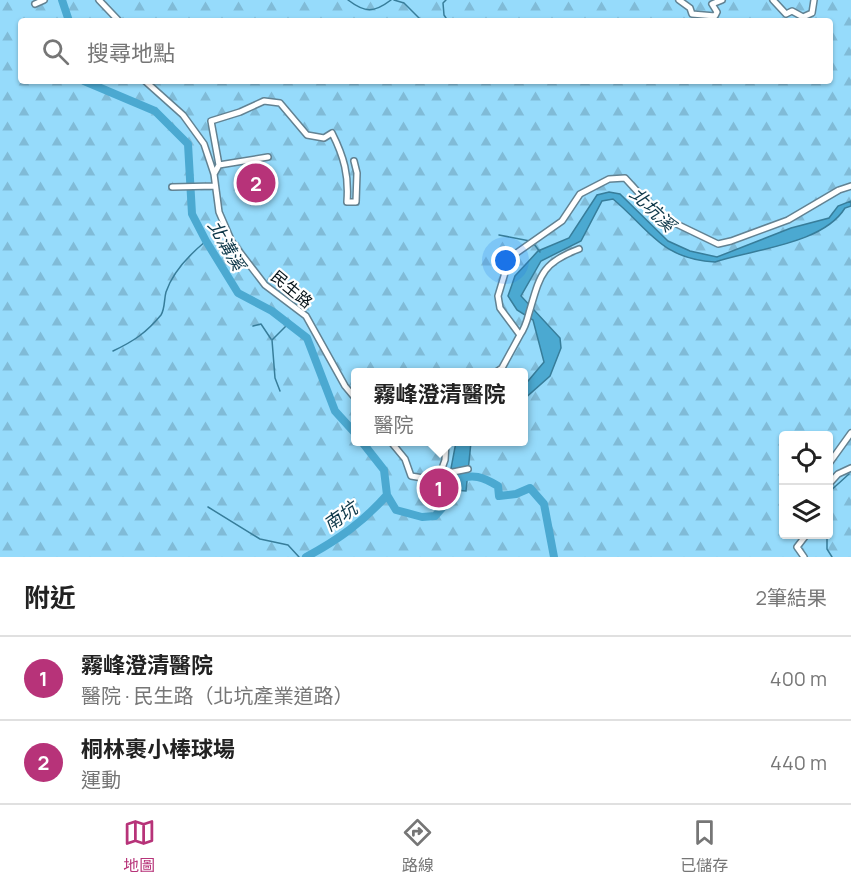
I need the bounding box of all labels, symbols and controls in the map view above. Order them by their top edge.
search box [18,18,833,84]
icon: search [39,35,72,68]
text: 搜尋地點 [87,38,175,68]
pin: 2 [236,160,276,206]
water label: 北坑溪 [625,182,683,238]
water label: 北溝溪 [203,216,252,277]
your location [491,246,520,275]
street label: 民生路 [267,265,317,313]
popup [351,368,528,446]
text: 霧峰澄清醫院 [373,379,506,409]
text: 醫院 [373,411,413,438]
map controls [779,431,833,539]
button: locate [779,431,833,485]
pin: 1 [420,466,458,510]
button: layers [779,485,833,539]
water label: 南坑 [318,494,364,536]
text: 附近 [24,579,76,615]
text: 2筆結果 [756,584,827,611]
text: 霧峰澄清醫院 [81,650,213,680]
text: 1 [39,665,48,692]
text: 400 m [770,665,827,692]
text: 醫院 · 民生路（北坑產業道路） [81,682,354,709]
text: 桐林裹小棒球場 [81,734,235,764]
text: 2 [38,749,49,776]
text: 440 m [770,749,827,776]
text: 運動 [81,766,121,793]
tab: 地圖 [123,816,156,876]
tab: 路線 [401,816,434,876]
tab: 已儲存 [680,816,728,876]

